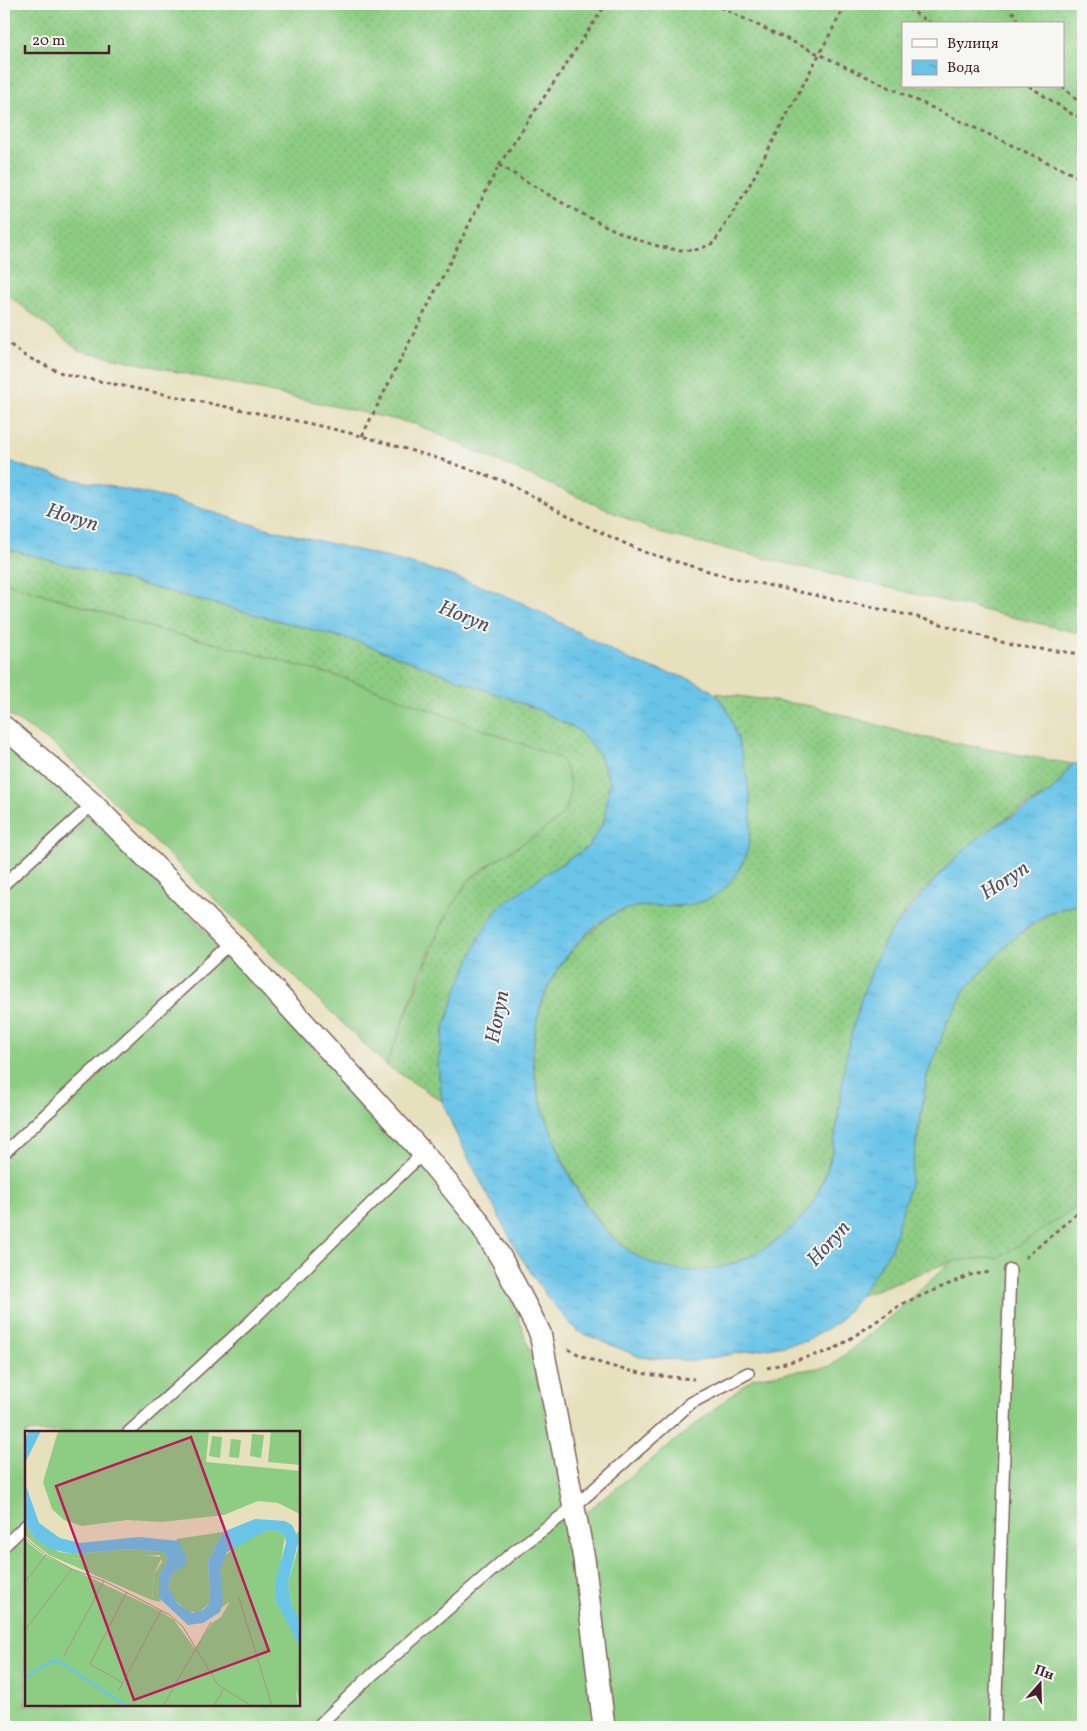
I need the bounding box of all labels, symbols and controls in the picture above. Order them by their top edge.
scale bar [25,22,109,54]
legend [902,22,1064,88]
text: 20 m [32,31,65,52]
text: Вулиця [947,34,999,55]
text: Вода [947,58,980,79]
water label: Horyn [42,496,102,540]
water label: Horyn [434,594,494,640]
water label: Horyn [975,854,1035,908]
water label: Horyn [479,988,517,1046]
water label: Horyn [800,1214,858,1274]
inset map [25,1431,300,1706]
north arrow [1014,1658,1064,1708]
text: Пн [1031,1661,1057,1686]

